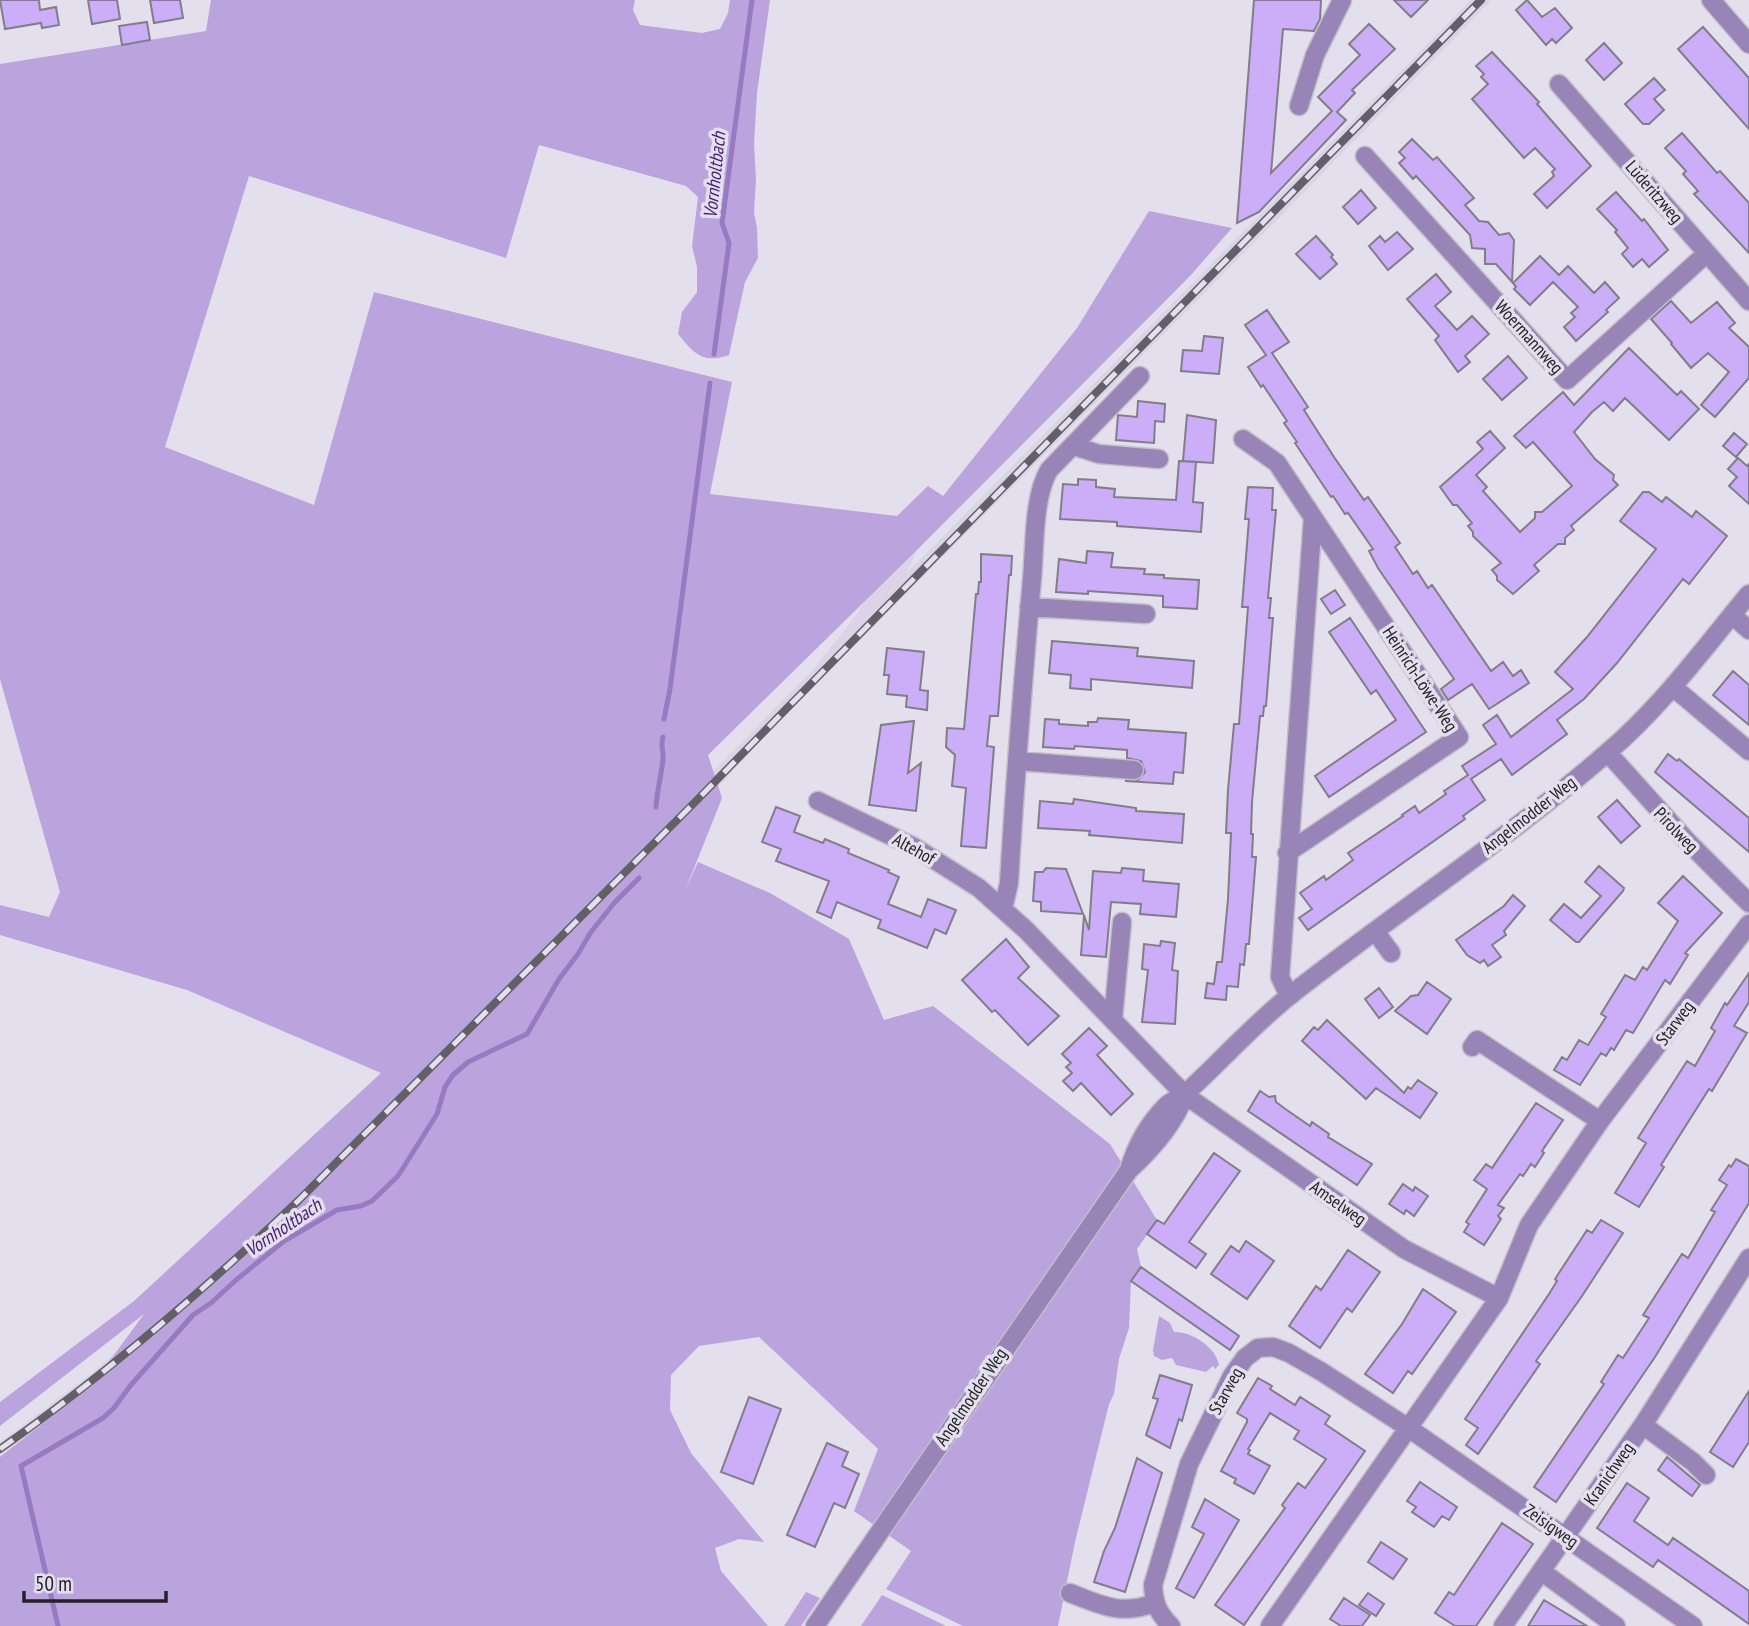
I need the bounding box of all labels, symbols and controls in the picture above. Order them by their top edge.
water label: Vornholtbach [698,129,731,219]
street label: Lüderitzweg [1621,155,1688,228]
street label: Woermannweg [1490,295,1569,378]
street label: Heinrich-Löwe-Weg [1378,622,1463,736]
street label: Angelmodder Weg [1477,771,1580,859]
street label: Pirolweg [1649,802,1704,857]
street label: Altehof [889,828,941,870]
street label: Starweg [1650,996,1699,1050]
street label: Amselweg [1306,1175,1371,1230]
water label: Vornholtbach [240,1192,327,1261]
street label: Angelmodder Weg [929,1343,1012,1450]
street label: Starweg [1203,1363,1248,1418]
street label: Kranichweg [1578,1438,1639,1510]
street label: Zeisigweg [1519,1498,1583,1553]
scale bar [24,1560,166,1604]
text: 50 m [35,1570,72,1597]

